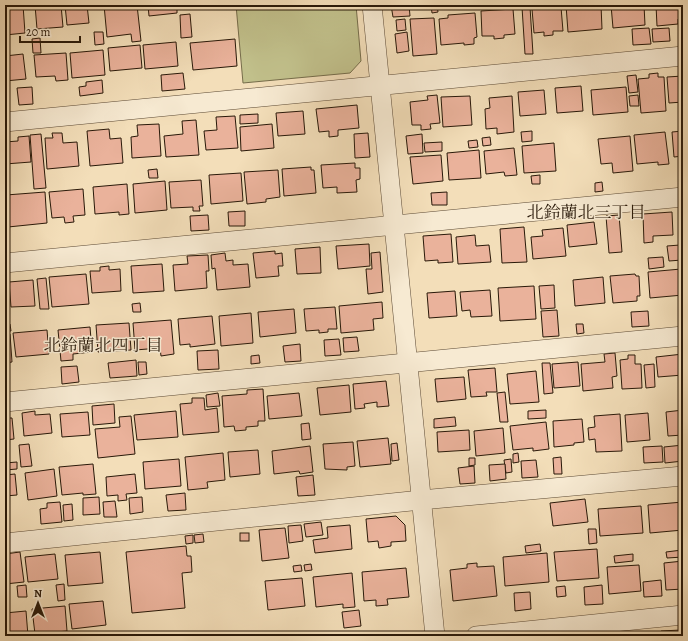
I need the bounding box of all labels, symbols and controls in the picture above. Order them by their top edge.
scale bar [20,18,80,44]
text: 20 m [26,24,50,40]
district label: 北鈴蘭北三丁目 [527,201,646,224]
district label: 北鈴蘭北四丁目 [44,334,163,357]
north arrow [18,583,58,623]
text: N [34,586,42,601]

